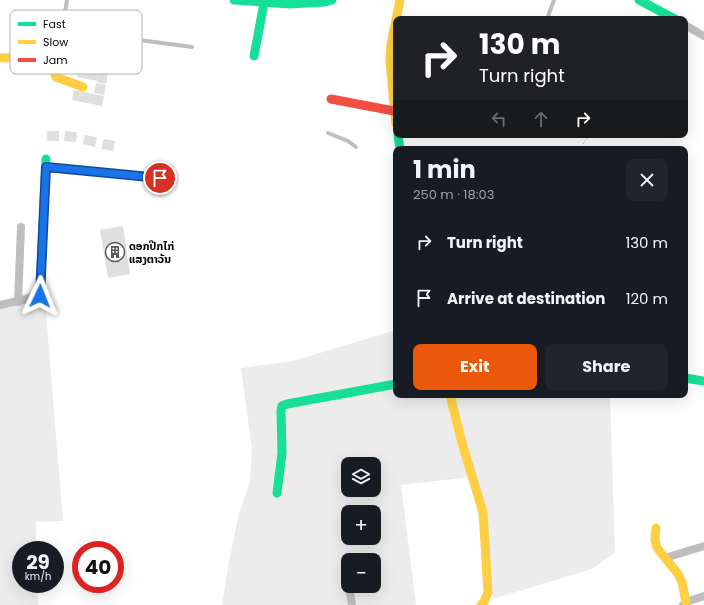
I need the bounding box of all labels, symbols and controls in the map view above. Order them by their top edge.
legend [10,10,142,74]
text: Fast [43,16,66,32]
text: 130 m [479,25,560,64]
icon: right [413,32,465,84]
text: Slow [43,34,68,50]
text: Jam [43,52,68,68]
text: Turn right [479,63,565,88]
icon: left [488,108,510,130]
icon: ahead [530,108,552,130]
icon: right [572,108,594,130]
text: 1 min [413,153,476,186]
button: close [626,159,668,201]
pin [143,161,177,195]
icon: arrive [149,167,171,189]
text: 250 m · 18:03 [413,185,494,204]
icon: right [413,231,435,253]
text: Turn right [447,232,523,253]
text: 130 m [625,232,668,253]
place label: ດອກປີກໄກ່ ແສງຕາວ້ນ [129,238,174,267]
building icon: ດອກປີກໄກ່ ແສງຕາວ້ນ [104,241,126,263]
position arrow [19,275,61,317]
icon: arrive [413,287,435,309]
text: Arrive at destination [447,288,605,309]
text: 120 m [626,288,668,309]
button: Exit [413,344,537,390]
button: Share [545,344,668,390]
map controls [341,457,381,593]
button: layers [341,457,381,497]
button: + [341,505,381,545]
speed limit sign: 40 [72,541,124,593]
text: 29 [26,548,50,576]
button: − [341,553,381,593]
text: km/h [25,569,51,584]

